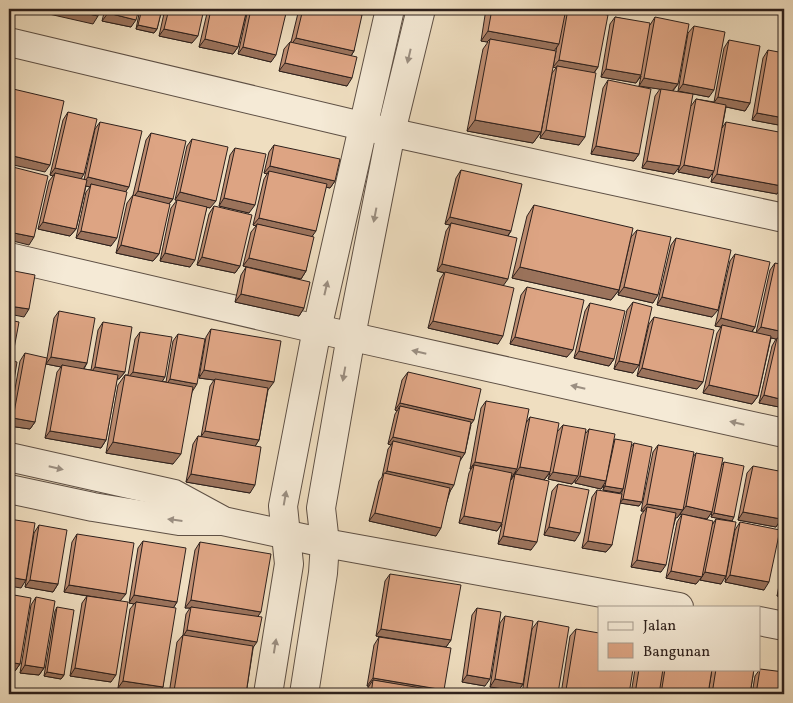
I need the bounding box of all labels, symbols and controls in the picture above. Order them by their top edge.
one-way arrow [405,49,413,64]
one-way arrow [371,207,379,223]
one-way arrow [322,280,330,295]
one-way arrow [412,348,427,356]
one-way arrow [340,367,348,383]
one-way arrow [571,383,586,391]
one-way arrow [729,419,744,427]
one-way arrow [49,464,64,472]
one-way arrow [281,490,289,506]
one-way arrow [166,516,182,524]
legend [598,606,760,670]
text: Jalan [643,616,676,637]
one-way arrow [272,638,280,654]
text: Bangunan [643,642,710,663]

